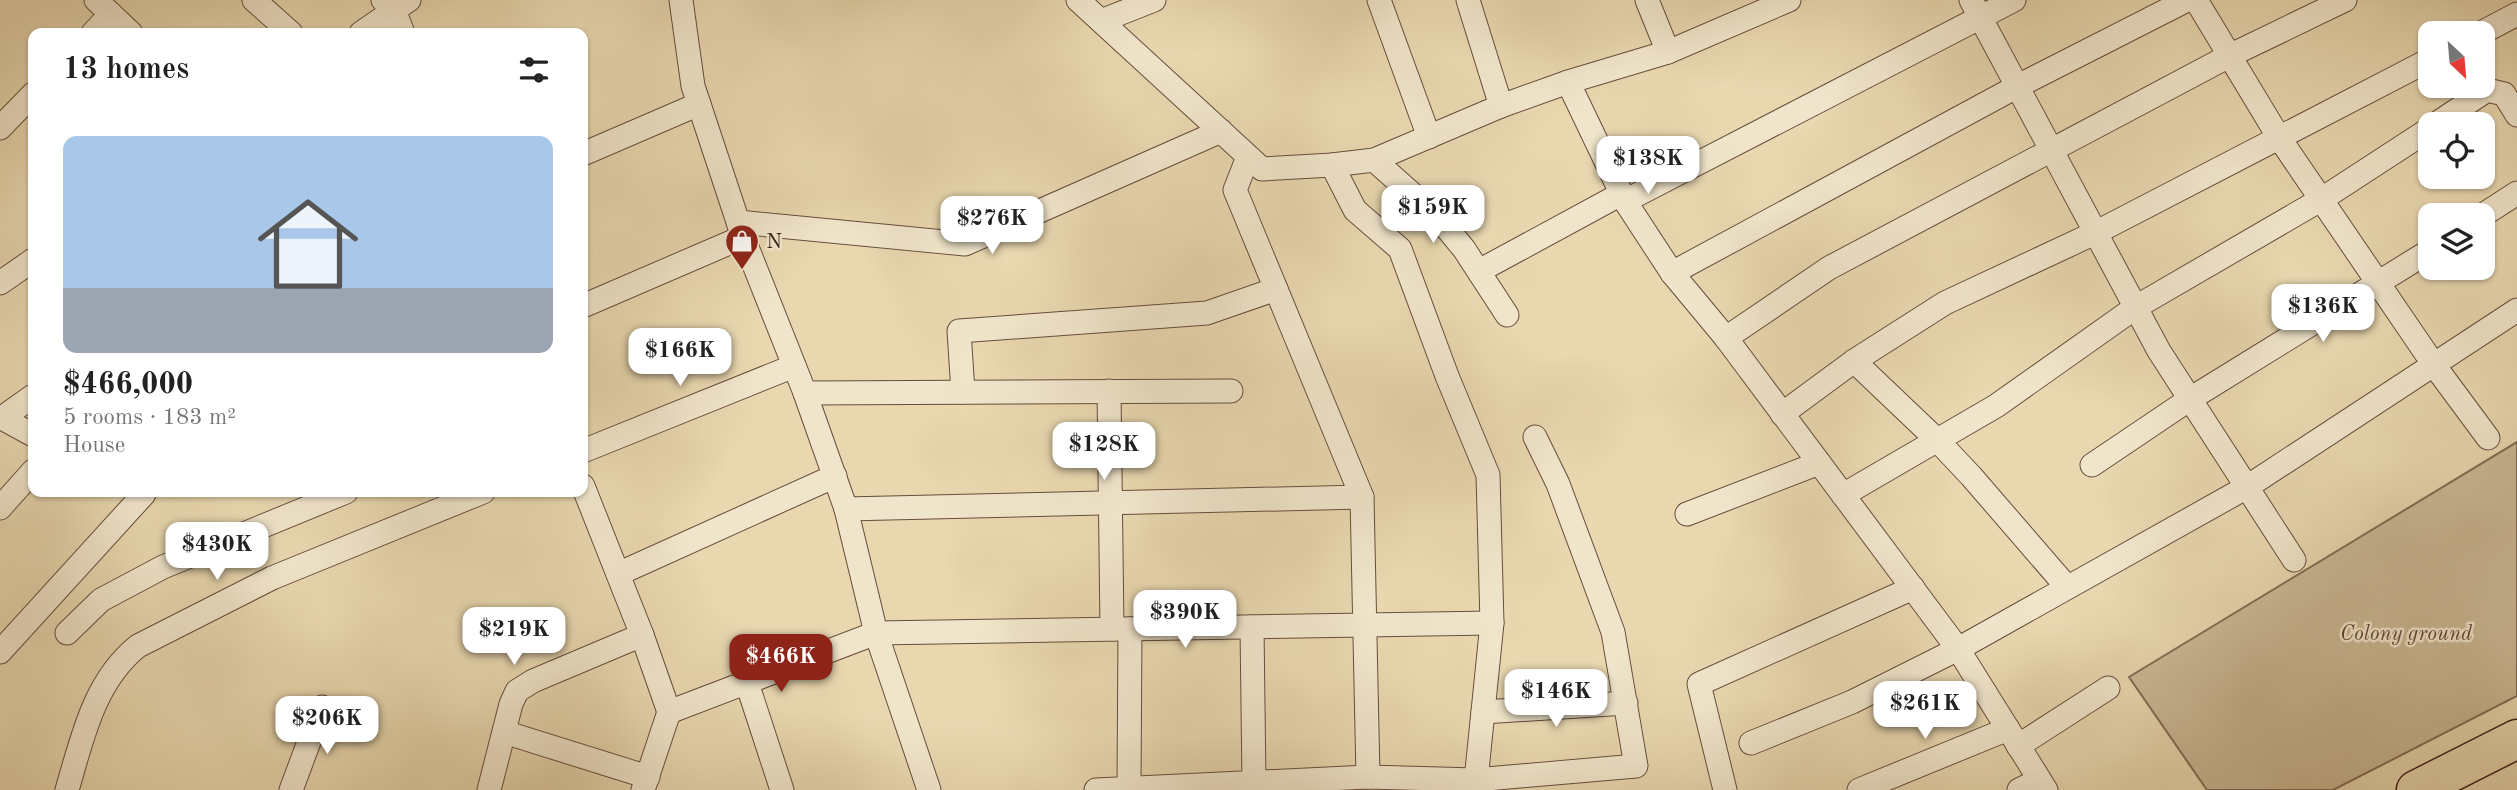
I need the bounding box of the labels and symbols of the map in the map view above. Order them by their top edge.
north arrow [2418,21,2496,98]
pin: $138K [1599,136,1697,196]
pin: $159K [1384,186,1482,245]
pin: $276K [943,196,1041,256]
shop icon: N [723,222,761,271]
place label: N [766,232,782,253]
pin: $136K [2274,284,2372,344]
pin: $166K [631,328,729,388]
pin: $128K [1055,422,1153,482]
pin: $430K [168,522,266,582]
pin: $390K [1136,590,1234,650]
pin: $219K [465,608,563,667]
park label: Colony ground [2340,624,2473,645]
pin: $466K [732,634,830,694]
pin: $146K [1507,670,1605,729]
pin: $261K [1876,682,1974,741]
pin: $206K [278,696,376,756]

